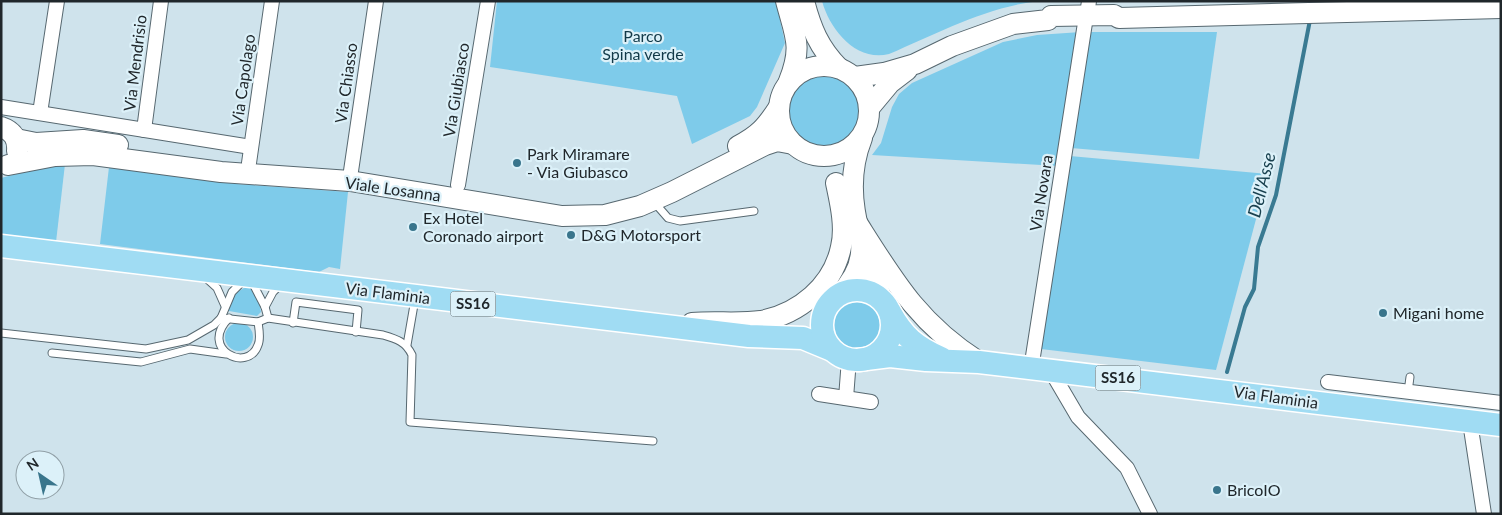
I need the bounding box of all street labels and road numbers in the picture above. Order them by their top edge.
street label: Via Mendrisio [119,14,150,112]
street label: Via Capolago [227,33,258,127]
street label: Via Chiasso [330,41,361,124]
street label: Via Giubiasco [439,41,472,139]
street label: Via Novara [1025,153,1056,233]
street label: Viale Losanna [344,172,442,205]
street label: Via Flaminia [345,278,431,307]
road number: SS16 [450,292,496,316]
road number: SS16 [1096,366,1140,390]
street label: Via Flaminia [1233,381,1320,412]

